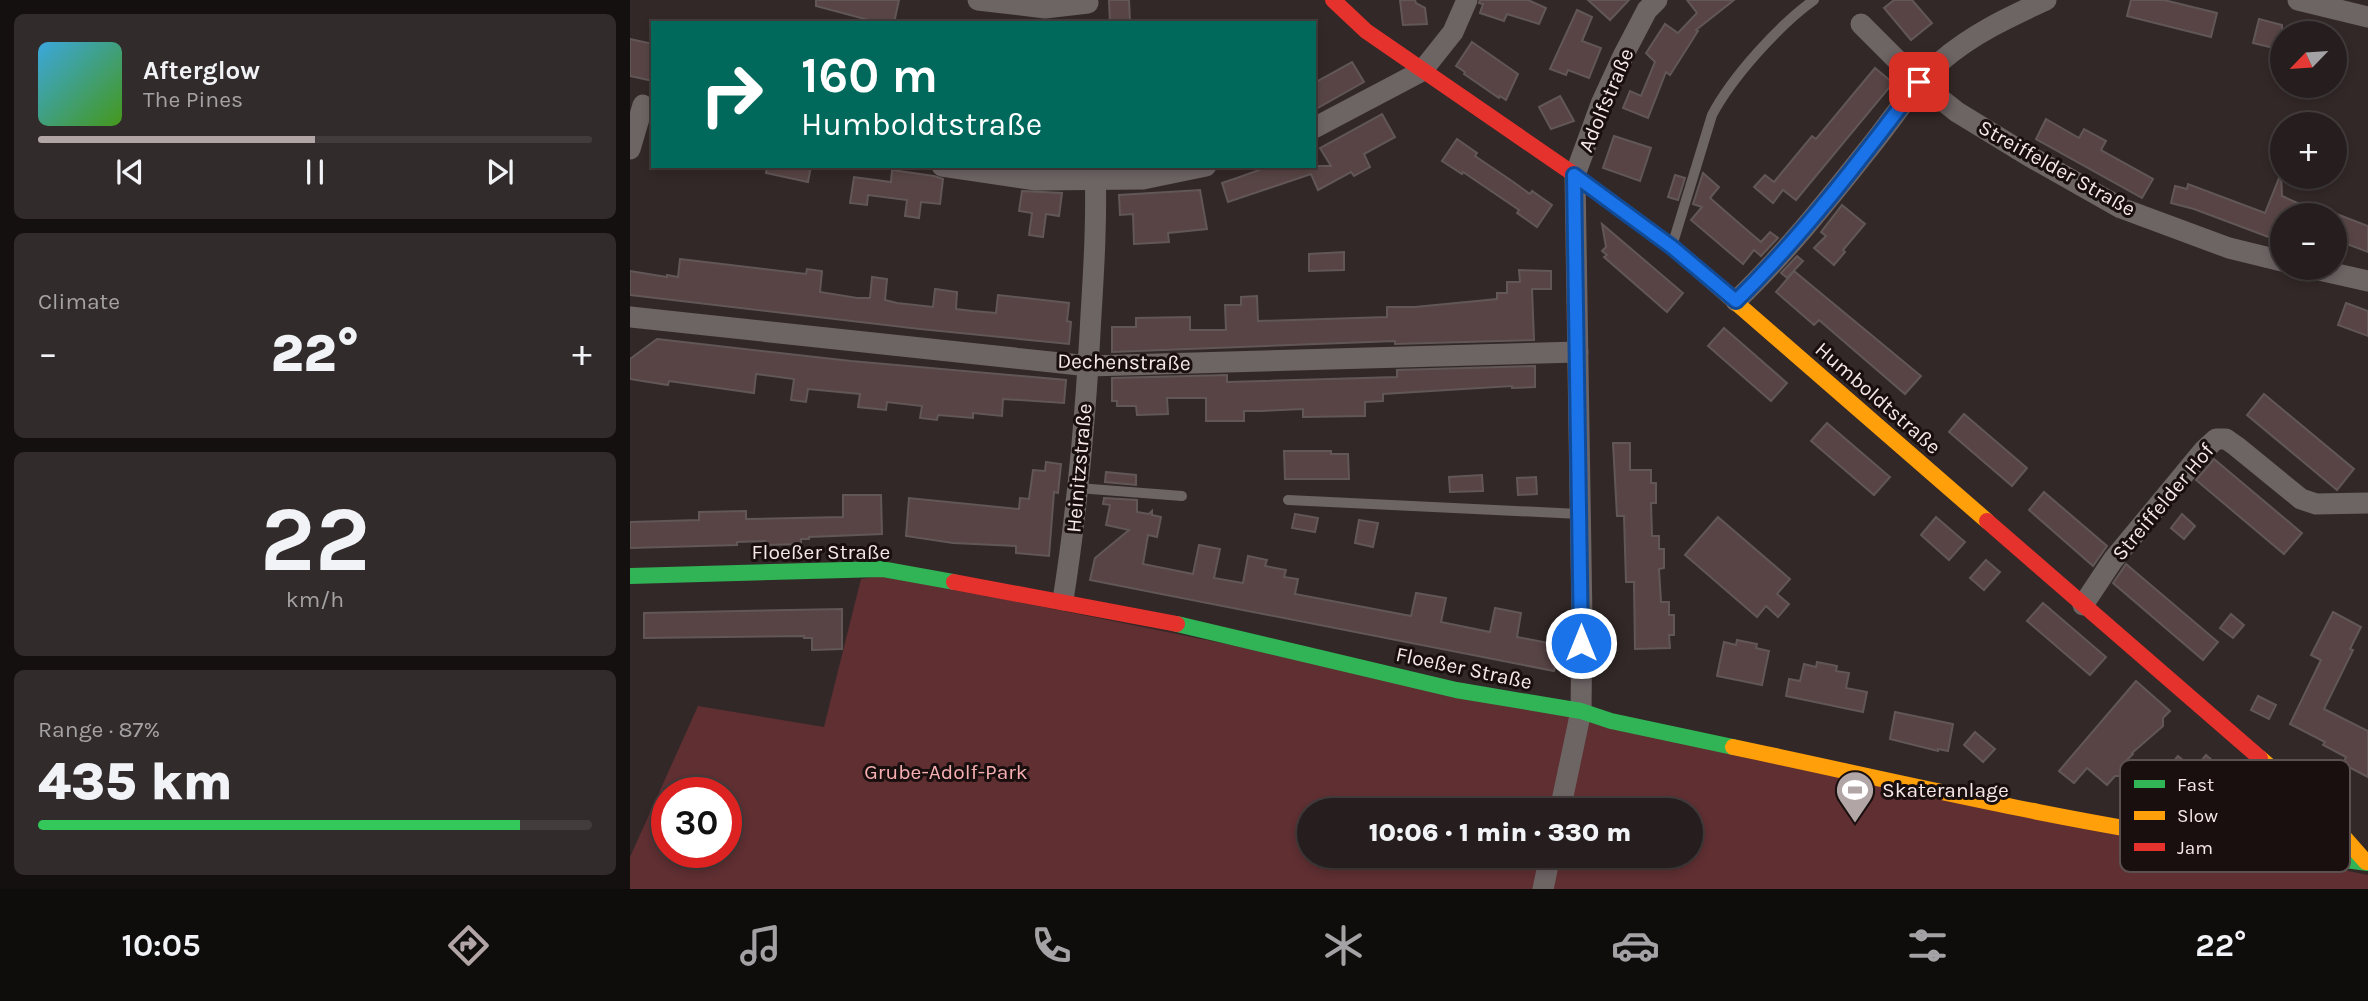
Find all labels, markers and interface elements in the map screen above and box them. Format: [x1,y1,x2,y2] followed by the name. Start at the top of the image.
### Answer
[2270,21,2347,98] north arrow
[2270,21,2347,280] map controls
[1573,45,1639,155] street label: Adolfstraße
[801,47,938,104] text: 160 m
[686,49,777,140] icon: right
[1889,52,1949,112] pin
[143,55,260,86] text: Afterglow
[1900,63,1938,101] icon: arrive
[143,86,243,113] text: The Pines
[801,106,1042,143] text: Humboldtstraße
[2270,112,2347,189] button: +
[1974,115,2140,221] street label: Streiffelder Straße
[111,153,149,191] icon: previous
[296,153,334,191] icon: pause
[481,153,519,191] icon: next
[2270,203,2347,280] button: −
[38,288,120,315] text: Climate
[271,323,359,384] text: 22°
[38,331,58,376] text: −
[572,331,592,376] text: +
[1810,337,1946,459] street label: Humboldtstraße
[1057,349,1191,375] street label: Dechenstraße
[1061,402,1097,534] street label: Heinitzstraße
[2107,438,2219,565] street label: Streiffelder Hof
[260,487,370,593] text: 22
[752,540,890,564] street label: Floeßer Straße
[286,586,344,613] text: km/h
[1544,606,1618,680] position arrow
[1394,642,1534,694] street label: Floeßer Straße
[38,716,160,743] text: Range · 87%
[38,751,233,812] text: 435 km
[864,760,1028,784] park label: Grube-Adolf-Park
[2120,760,2350,872] legend
[1834,769,1876,824] sports icon: Skateranlage
[2177,774,2214,796] text: Fast
[651,777,742,868] speed limit sign: 30
[1882,778,2009,802] place label: Skateranlage
[2177,805,2218,827] text: Slow
[1369,817,1631,848] text: 10:06 · 1 min · 330 m
[2177,837,2213,859] text: Jam
[444,921,493,970] icon: directions
[736,921,785,970] icon: music
[1027,921,1076,970] icon: phone
[1319,921,1368,970] icon: climate
[1611,921,1660,970] icon: car
[1903,921,1952,970] icon: filters
[121,927,201,964] text: 10:05
[2195,927,2246,964] text: 22°

